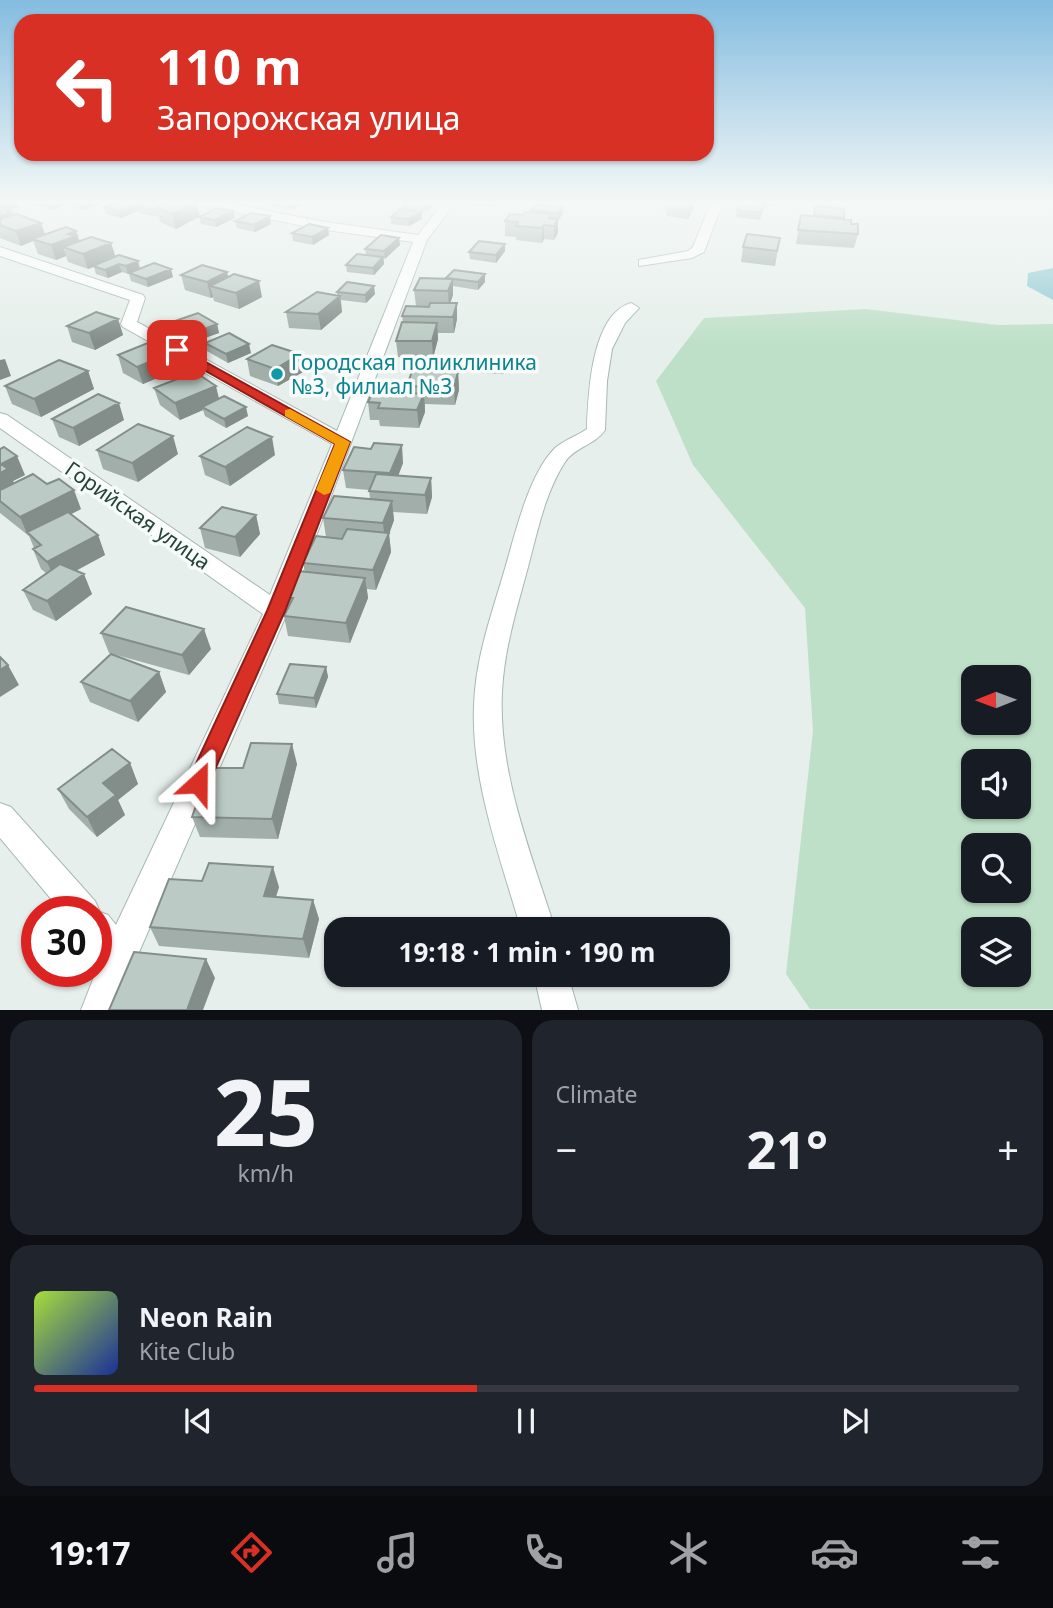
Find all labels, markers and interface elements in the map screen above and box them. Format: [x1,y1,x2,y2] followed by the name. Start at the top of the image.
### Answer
[157,33,302,99] text: 110 m
[42,42,133,133] icon: left
[157,96,461,139] text: Запорожская улица
[147,320,207,380] pin
[158,331,196,369] icon: arrive
[291,348,537,400] place label: Городская поликлиника №3, филиал №3
[269,366,285,382] marker: Городская поликлиника №3, филиал №3
[60,454,216,576] street label: Горийская улица
[961,665,1031,735] north arrow
[961,665,1031,987] map controls
[161,746,235,820] position arrow
[961,749,1031,819] button: sound
[961,833,1031,903] button: search
[21,896,112,987] speed limit sign: 30
[961,917,1031,987] button: layers
[399,934,655,970] text: 19:18 · 1 min · 190 m
[214,1049,318,1173] text: 25
[556,1078,638,1110] text: Climate
[746,1113,828,1184] text: 21°
[556,1123,577,1175] text: −
[997,1123,1019,1175] text: +
[237,1157,294,1189] text: km/h
[139,1299,273,1335] text: Neon Rain
[139,1335,235,1367] text: Kite Club
[179,1402,217,1440] icon: previous
[507,1402,545,1440] icon: pause
[836,1402,874,1440] icon: next
[227,1528,276,1577] icon: directions
[373,1528,422,1577] icon: music
[519,1528,568,1577] icon: phone
[664,1528,713,1577] icon: climate
[810,1528,859,1577] icon: car
[956,1528,1005,1577] icon: filters
[48,1531,131,1574] text: 19:17

